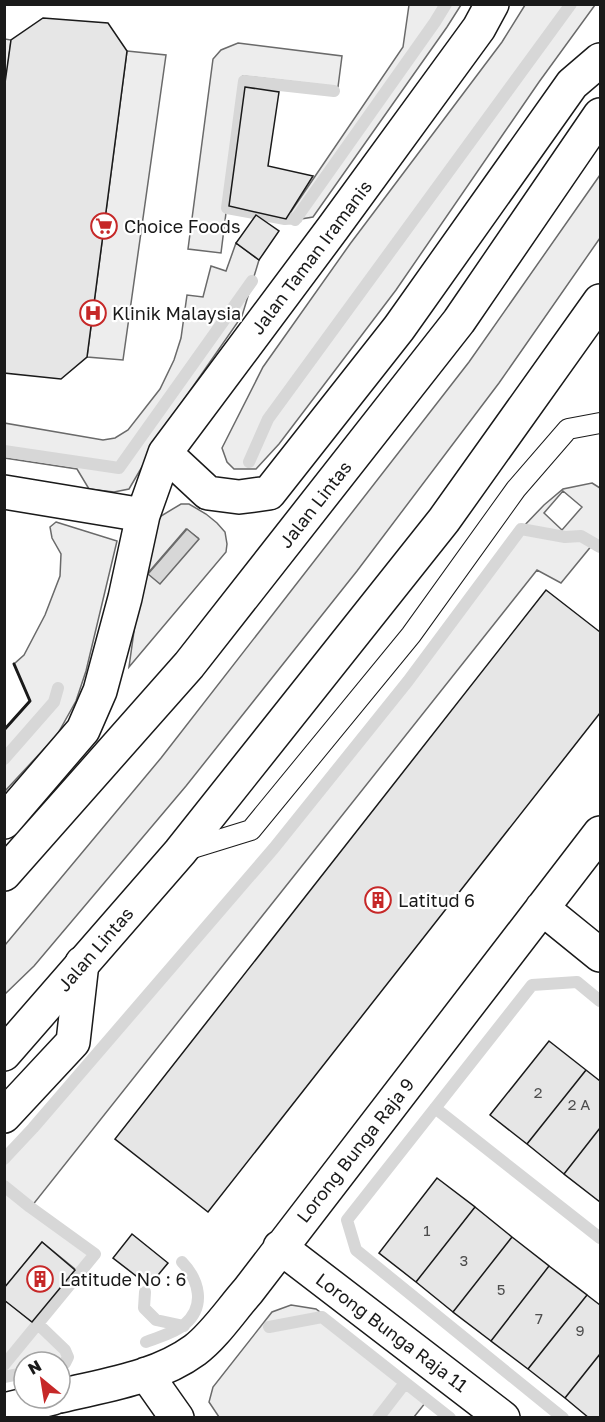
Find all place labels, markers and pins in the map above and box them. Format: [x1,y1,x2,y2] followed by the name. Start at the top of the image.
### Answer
[89,211,119,241] supermarket icon: Choice Foods
[124,215,240,237] place label: Choice Foods
[78,298,108,328] hospital icon: Klinik Malaysia
[112,302,241,324] place label: Klinik Malaysia
[363,885,393,915] building icon: Latitud 6
[398,889,475,911] place label: Latitud 6
[25,1264,55,1294] building icon: Latitude No : 6
[60,1268,186,1290] place label: Latitude No : 6

